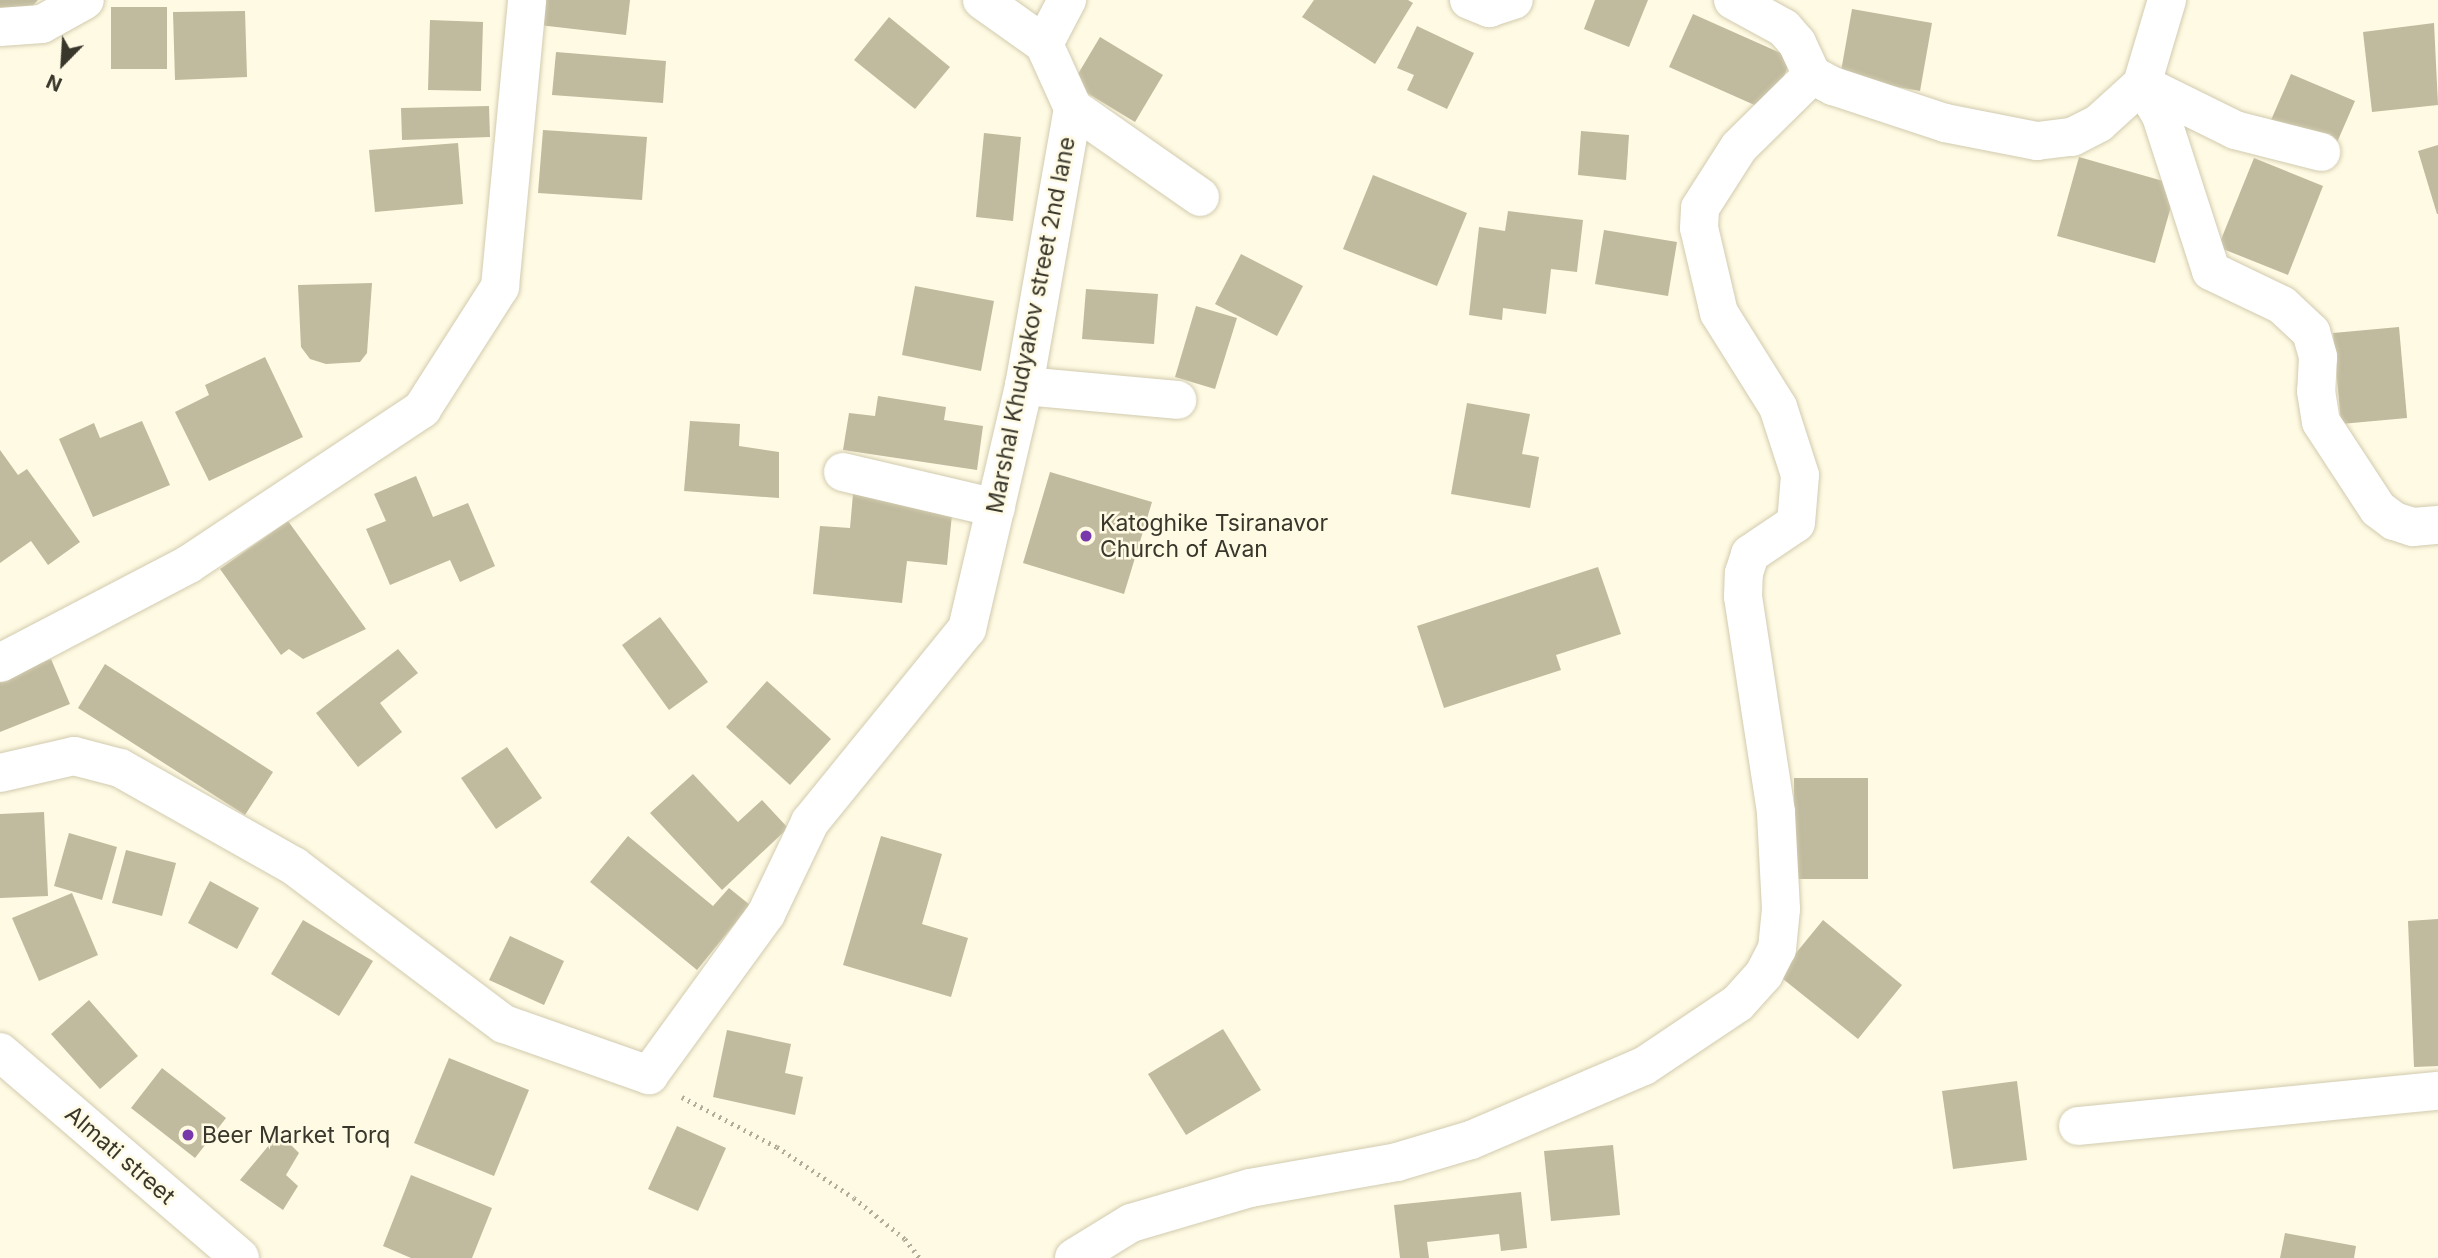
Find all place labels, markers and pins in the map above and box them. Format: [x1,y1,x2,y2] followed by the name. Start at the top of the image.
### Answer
[1100,509,1328,563] place label: Katoghike Tsiranavor Church of Avan
[1078,528,1094,544] marker: Katoghike Tsiranavor Church of Avan
[202,1121,390,1149] place label: Beer Market Torq
[180,1127,196,1143] marker: Beer Market Torq

